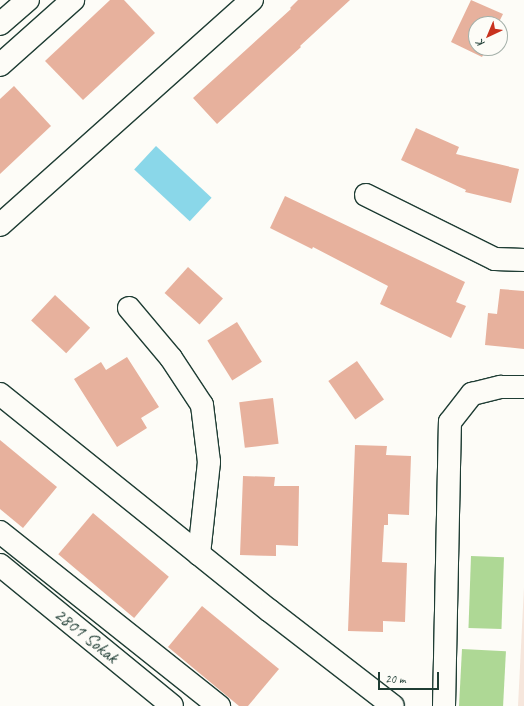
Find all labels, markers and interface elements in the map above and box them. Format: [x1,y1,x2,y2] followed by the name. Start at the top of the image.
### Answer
[468,16,508,56] north arrow
[473,37,487,51] text: K
[49,603,123,669] street label: 2801 Sokak
[380,664,441,690] scale bar
[385,671,405,687] text: 20 m

